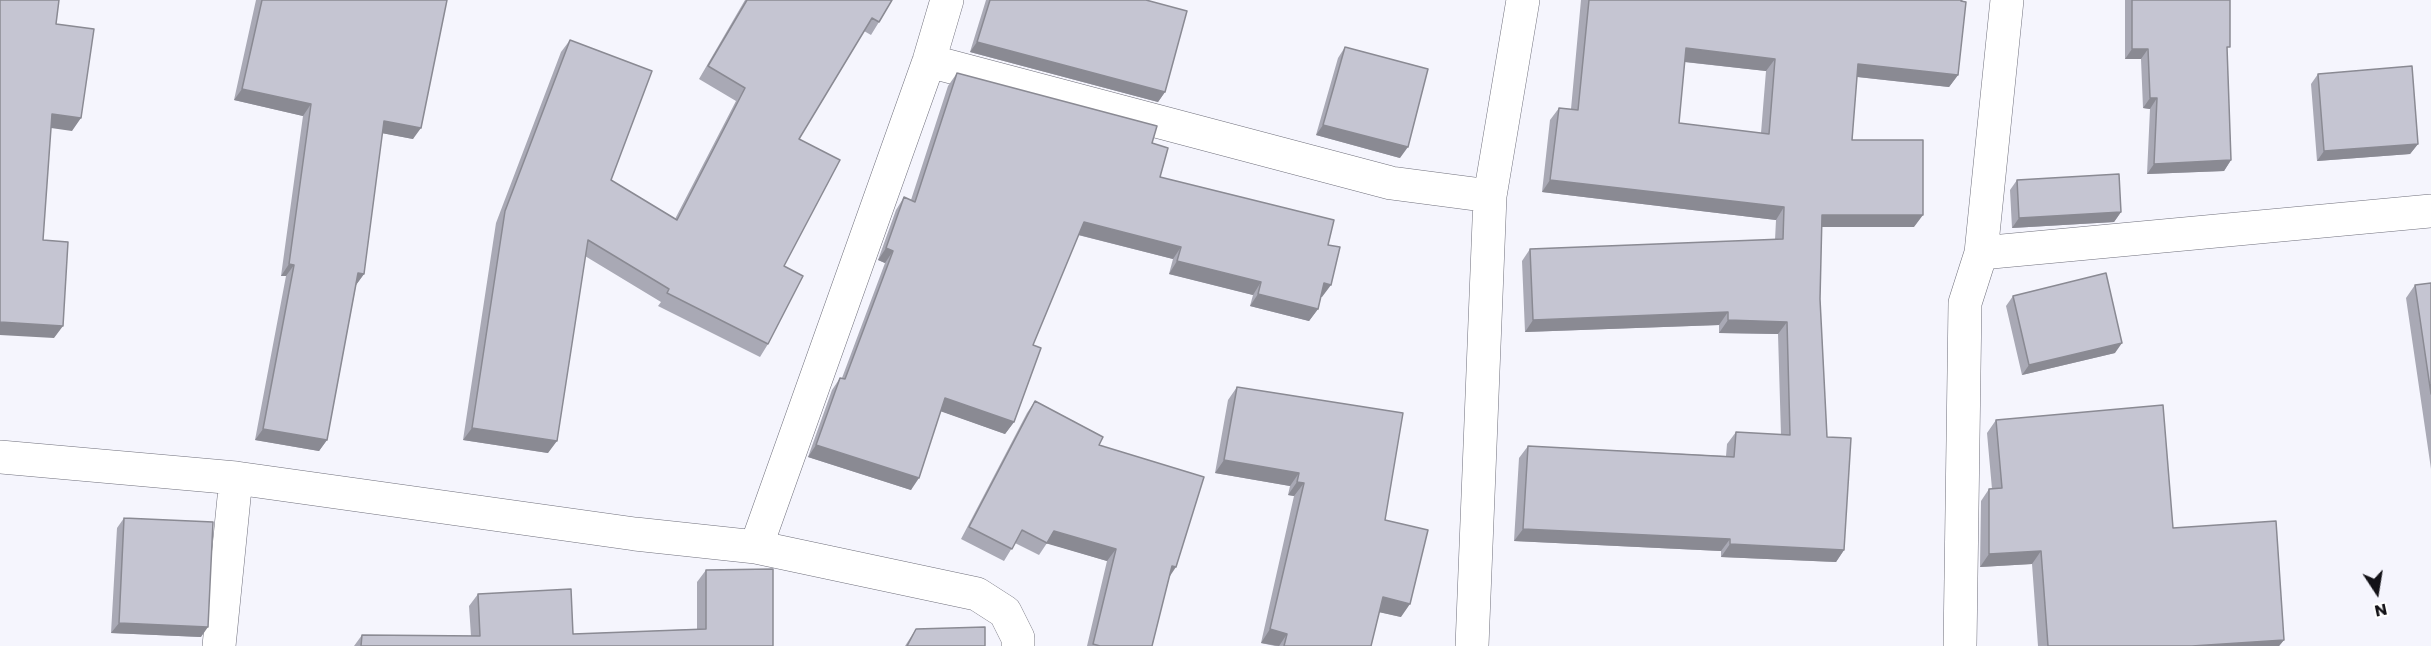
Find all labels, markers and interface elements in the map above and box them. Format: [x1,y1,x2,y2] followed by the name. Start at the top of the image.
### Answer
[2347,562,2407,622] north arrow
[2373,598,2389,623] text: N

